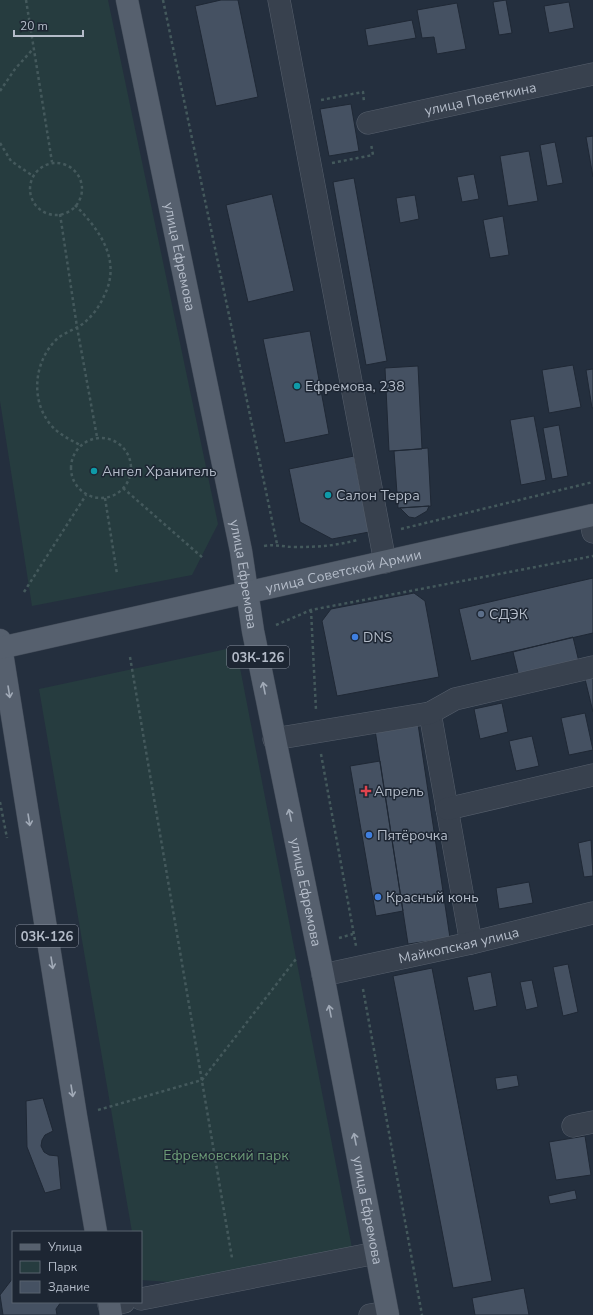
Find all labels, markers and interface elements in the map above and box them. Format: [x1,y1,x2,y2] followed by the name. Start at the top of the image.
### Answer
[14,12,83,38] scale bar
[20,18,48,34] text: 20 m
[423,78,538,120] street label: улица Поветкина
[159,201,200,313] street label: улица Ефремова
[305,377,405,396] place label: Ефремова, 238
[292,381,302,391] marker: Ефремова, 238
[102,462,216,481] place label: Ангел Хранитель
[89,466,99,476] marker: Ангел Хранитель
[336,486,420,505] place label: Салон Терра
[323,490,333,500] marker: Салон Терра
[225,518,262,630] street label: улица Ефремова
[264,545,423,598] street label: улица Советской Армии
[489,605,528,624] place label: СДЭК
[476,609,486,619] marker: СДЭК
[363,628,393,647] place label: DNS
[350,632,360,642] marker: DNS
[227,646,289,668] road number: 03К-126
[260,682,268,695] one-way arrow
[5,685,13,698] one-way arrow
[374,782,424,801] place label: Апрель
[361,786,371,796] marker: Апрель
[286,809,294,822] one-way arrow
[25,814,33,827] one-way arrow
[377,826,448,845] place label: Пятёрочка
[364,830,374,840] marker: Пятёрочка
[285,836,326,948] street label: улица Ефремова
[386,888,479,907] place label: Красный конь
[373,892,383,902] marker: Красный конь
[397,923,521,968] street label: Майкопская улица
[16,925,78,947] road number: 03К-126
[48,956,56,969] one-way arrow
[326,1005,334,1018] one-way arrow
[68,1084,76,1097] one-way arrow
[350,1133,358,1146] one-way arrow
[163,1146,289,1165] park label: Ефремовский парк
[348,1154,387,1266] street label: улица Ефремова
[12,1231,142,1303] legend
[47,1239,82,1255] text: Улица
[48,1259,78,1275] text: Парк
[48,1279,90,1295] text: Здание

